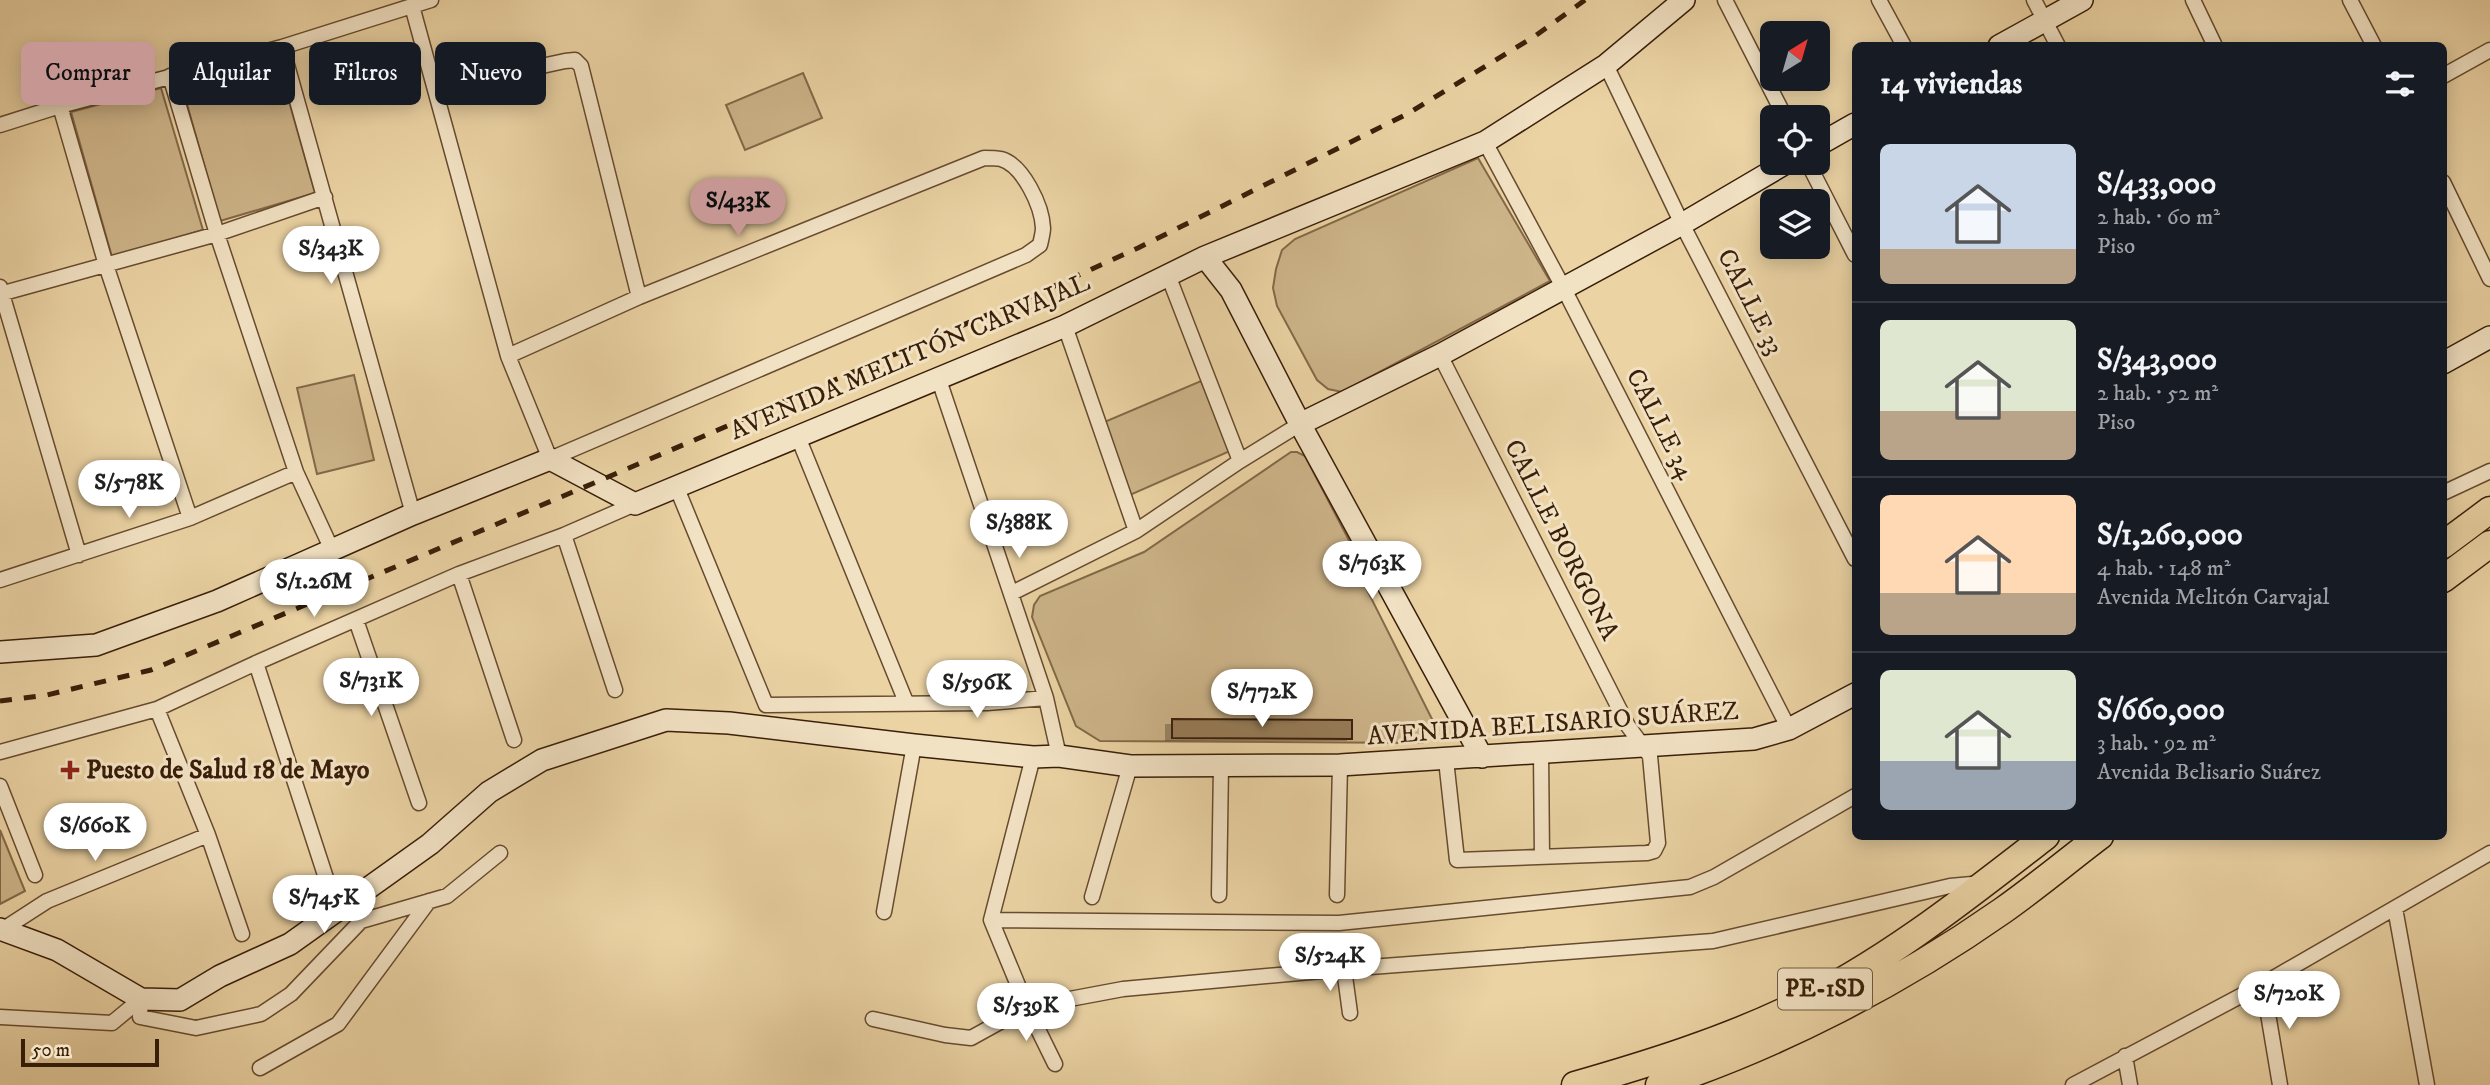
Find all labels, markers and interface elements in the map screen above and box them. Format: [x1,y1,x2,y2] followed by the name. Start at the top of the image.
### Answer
[1760,21,1830,91] north arrow
[1760,21,1830,259] map controls
[21,42,155,105] chip: Comprar
[169,42,295,105] chip: Alquilar
[309,42,421,105] chip: Filtros
[435,42,546,105] chip: Nuevo
[2381,65,2419,103] icon: filters
[1880,66,2022,103] text: 14 viviendas
[1760,105,1830,175] button: locate
[2097,166,2216,203] text: S/433,000
[1936,172,2020,256] icon: home
[681,178,795,238] pin: S/433K
[706,186,770,215] text: S/433K
[1760,189,1830,259] button: layers
[2097,203,2220,232] text: 2 hab. · 60 m²
[274,226,388,286] pin: S/343K
[2097,232,2135,261] text: Piso
[299,234,363,263] text: S/343K
[1709,243,1791,361] street label: CALLE 33
[725,265,1095,448] street label: AVENIDA MELITÓN CARVAJAL
[2097,342,2217,379] text: S/343,000
[1936,348,2020,432] icon: home
[1618,363,1702,486] street label: CALLE 34
[2097,379,2218,408] text: 2 hab. · 52 m²
[2097,408,2135,437] text: Piso
[1496,434,1626,646] street label: CALLE BORGONA
[72,461,186,520] pin: S/578K
[94,468,164,497] text: S/578K
[962,500,1076,560] pin: S/388K
[986,508,1052,537] text: S/388K
[2097,517,2243,554] text: S/1,260,000
[1936,523,2020,607] icon: home
[1315,542,1429,601] pin: S/763K
[1338,549,1406,578] text: S/763K
[2097,554,2231,583] text: 4 hab. · 148 m²
[249,560,379,619] pin: S/1.26M
[276,567,352,596] text: S/1.26M
[2097,583,2329,612] text: Avenida Melitón Carvajal
[314,658,428,718] pin: S/731K
[920,660,1034,720] pin: S/596K
[339,666,403,695] text: S/731K
[942,668,1012,697] text: S/596K
[1205,670,1319,729] pin: S/772K
[1227,677,1297,706] text: S/772K
[2097,692,2225,729] text: S/660,000
[1366,694,1740,753] street label: AVENIDA BELISARIO SUÁREZ
[1936,698,2020,782] icon: home
[2097,729,2216,758] text: 3 hab. · 92 m²
[86,754,370,787] place label: Puesto de Salud 18 de Mayo
[2097,758,2321,787] text: Avenida Belisario Suárez
[60,760,80,780] marker: Puesto de Salud 18 de Mayo
[38,804,152,863] pin: S/660K
[60,811,130,840] text: S/660K
[267,876,381,935] pin: S/745K
[289,883,359,912] text: S/745K
[1273,934,1387,993] pin: S/524K
[1295,941,1365,970] text: S/524K
[1778,968,1872,1009] road number: PE-1SD
[2232,972,2346,1031] pin: S/720K
[2254,979,2324,1008] text: S/720K
[969,984,1083,1043] pin: S/539K
[993,991,1059,1020] text: S/539K
[21,1036,159,1068] scale bar
[32,1039,70,1062] text: 50 m

